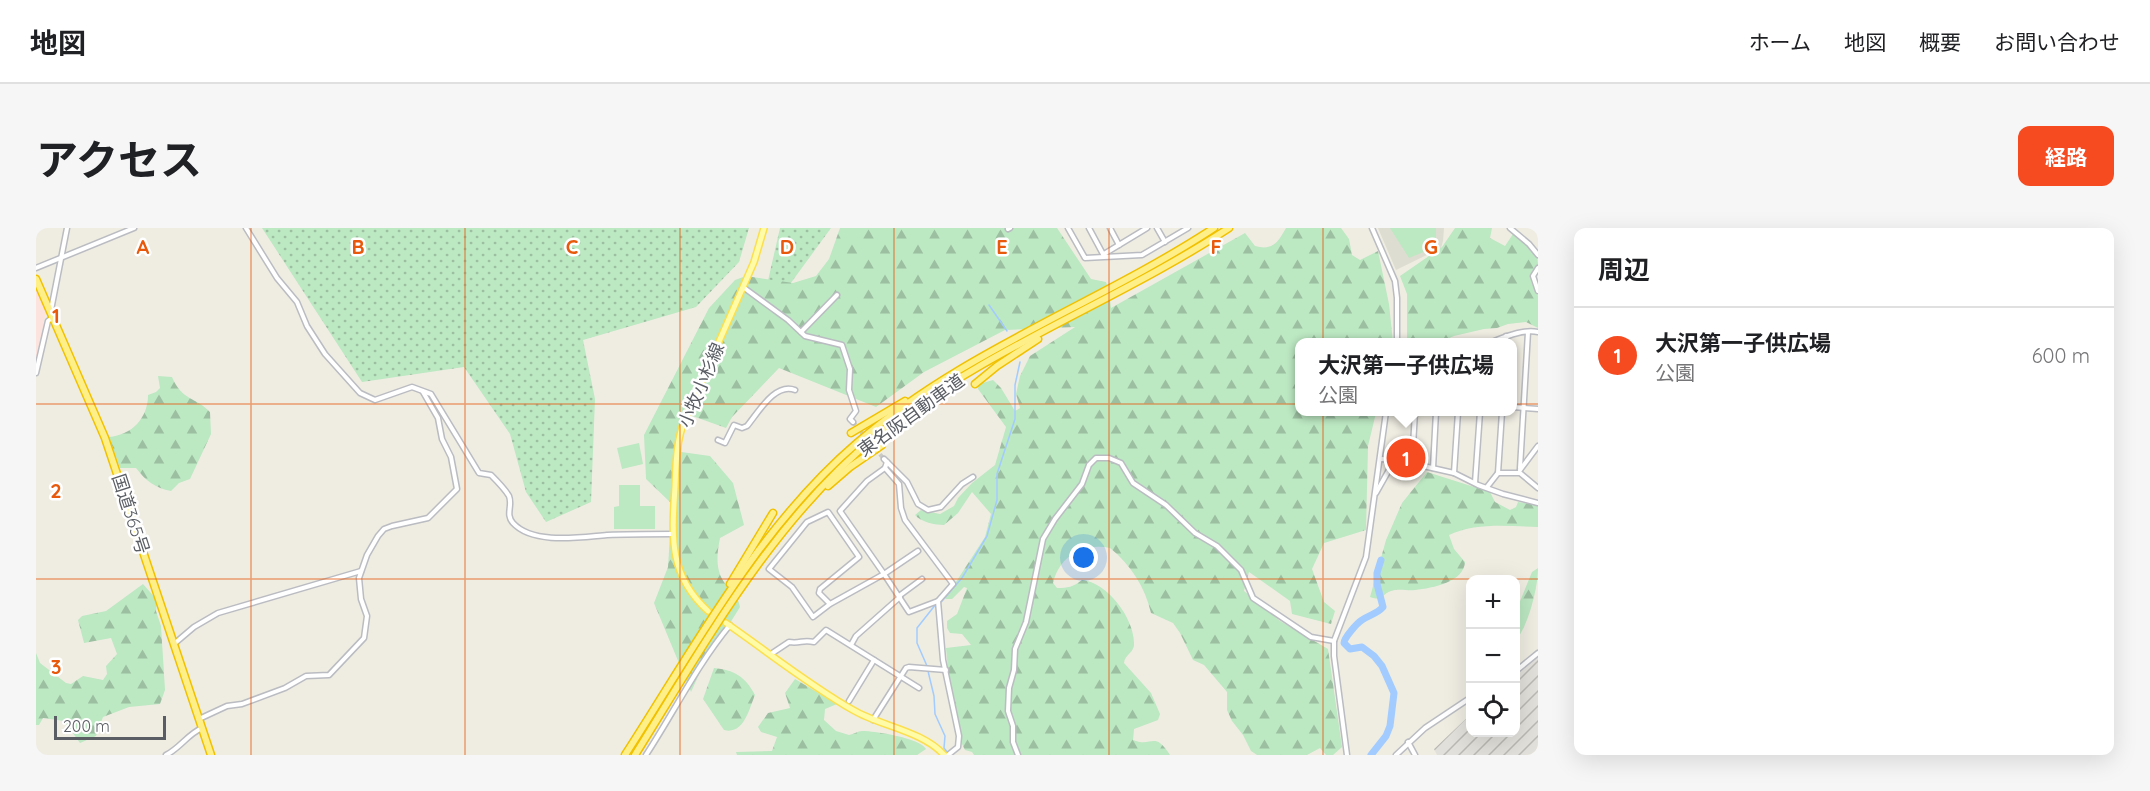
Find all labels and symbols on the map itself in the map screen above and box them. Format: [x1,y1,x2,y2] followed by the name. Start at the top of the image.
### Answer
[137,234,150,259] text: A
[351,234,365,259] text: B
[566,234,579,259] text: C
[780,234,794,259] text: D
[996,234,1008,259] text: E
[1210,234,1222,259] text: F
[1424,234,1438,259] text: G
[52,303,60,328] text: 1
[673,339,729,431] street label: 小牧小杉線
[853,369,969,461] street label: 東名阪自動車道
[1386,436,1426,480] pin: 1
[107,471,155,557] street label: 国道365号
[50,478,62,503] text: 2
[1069,543,1098,572] your location
[51,654,61,679] text: 3
[54,713,166,741] scale bar

